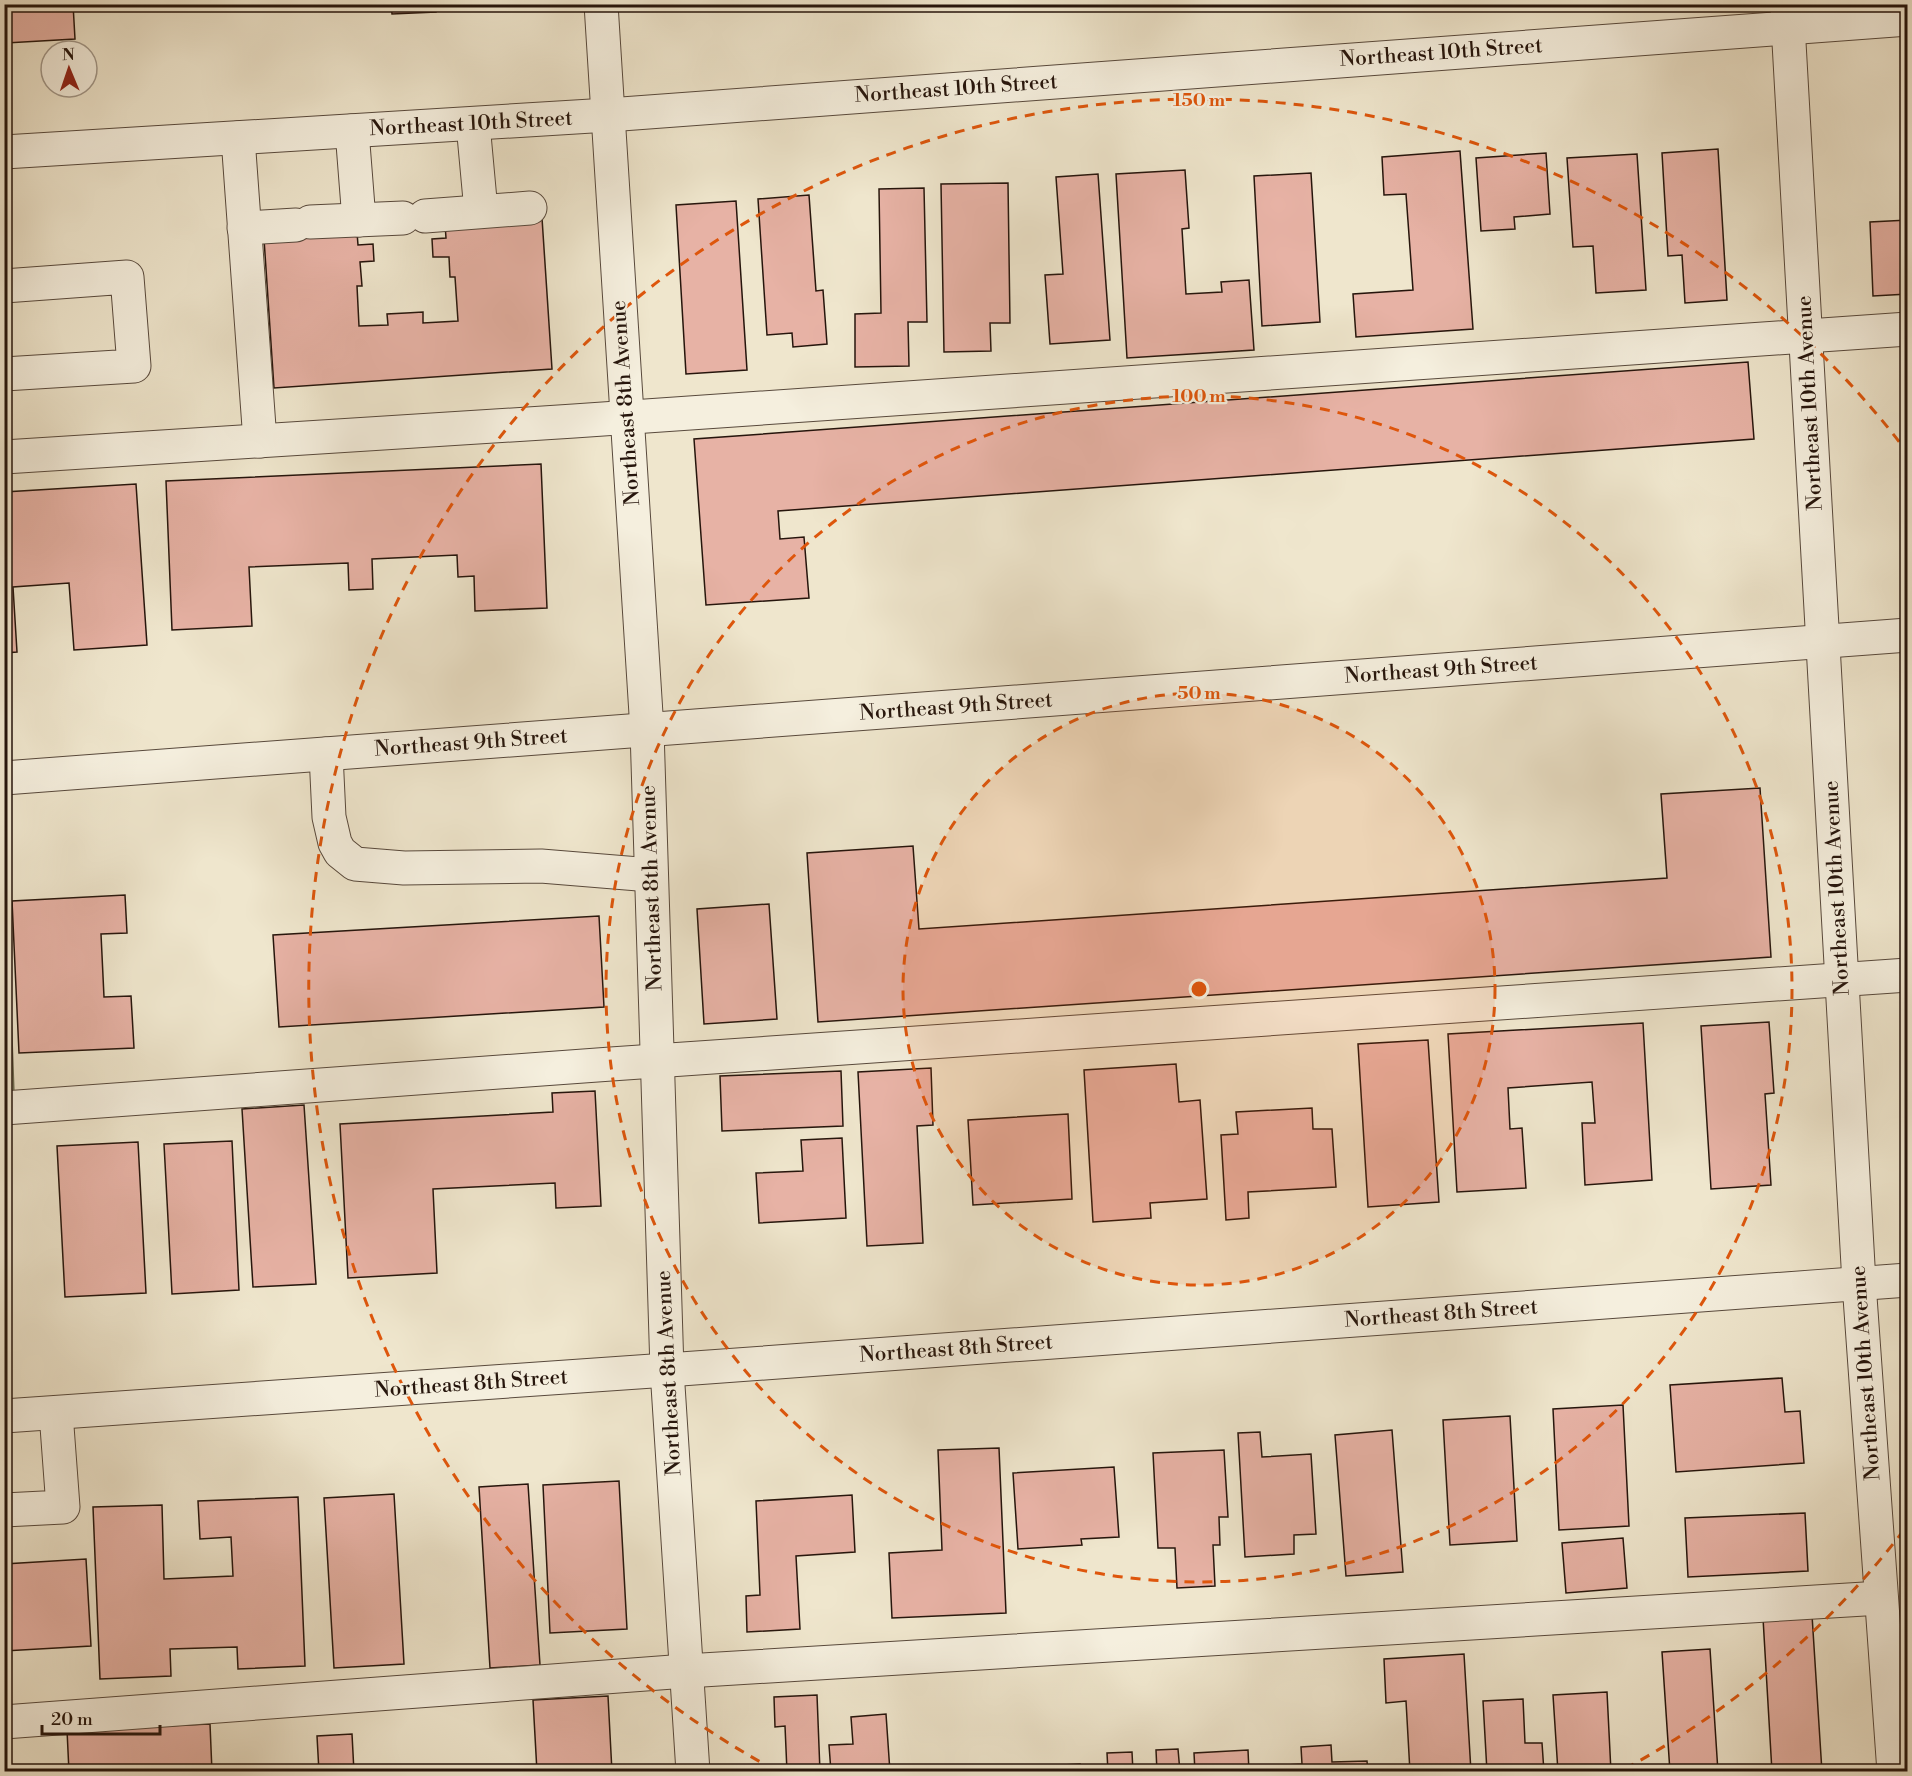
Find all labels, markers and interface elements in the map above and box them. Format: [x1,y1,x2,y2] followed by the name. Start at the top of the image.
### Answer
[1339,33,1544,73] street label: Northeast 10th Street
[39,39,99,99] north arrow
[62,45,76,65] text: N
[854,69,1059,109] street label: Northeast 10th Street
[1173,89,1226,112] text: 150 m
[369,106,574,142] street label: Northeast 10th Street
[1791,295,1829,511] street label: Northeast 10th Avenue
[606,299,646,507] street label: Northeast 8th Avenue
[1172,385,1226,408] text: 100 m
[1343,650,1539,690] street label: Northeast 9th Street
[1177,682,1221,705] text: 50 m
[858,687,1054,727] street label: Northeast 9th Street
[373,723,569,763] street label: Northeast 9th Street
[1818,780,1856,996] street label: Northeast 10th Avenue
[635,785,669,991] street label: Northeast 8th Avenue
[1189,979,1209,999] centre of rings
[1846,1265,1886,1481] street label: Northeast 10th Avenue
[651,1269,687,1477] street label: Northeast 8th Avenue
[1343,1294,1539,1334] street label: Northeast 8th Street
[858,1329,1054,1369] street label: Northeast 8th Street
[373,1364,569,1404] street label: Northeast 8th Street
[42,1698,160,1736] scale bar
[51,1708,93,1731] text: 20 m

